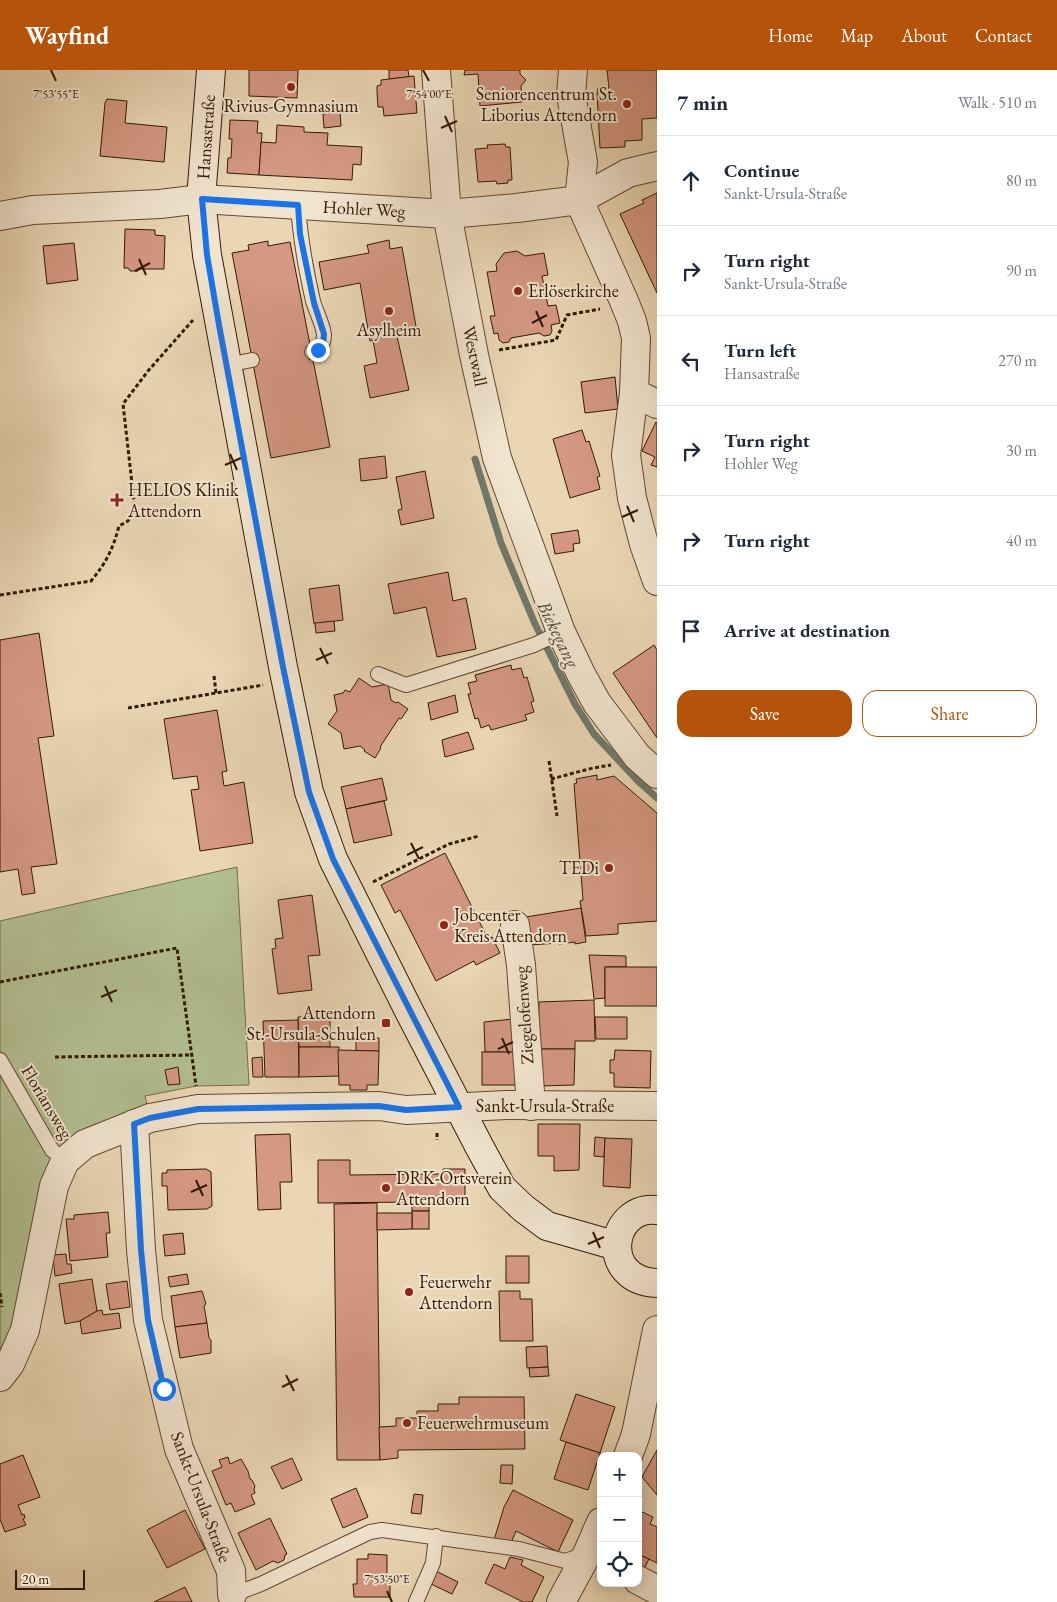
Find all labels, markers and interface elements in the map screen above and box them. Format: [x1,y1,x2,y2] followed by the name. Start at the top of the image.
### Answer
[25,20,109,51] text: Wayfind
[768,24,813,47] text: Home
[841,24,873,47] text: Map
[901,24,947,47] text: About
[975,24,1032,47] text: Contact
[285,81,297,93] marker: Rivius-Gymnasium
[476,82,617,126] place label: Seniorencentrum St. Liborius Attendorn
[33,86,79,102] text: 7°53'55"E
[406,86,452,102] text: 7°54'00"E
[677,89,728,116] text: 7 min
[958,92,1037,113] text: Walk · 510 m
[191,94,220,180] street label: Hansastraße
[223,94,359,117] place label: Rivius-Gymnasium
[621,98,633,110] marker: Seniorencentrum St. Liborius Attendorn
[724,158,799,183] text: Continue
[677,167,705,195] icon: ahead
[1006,170,1037,191] text: 80 m
[724,183,847,204] text: Sankt-Ursula-Straße
[322,195,406,222] street label: Hohler Weg
[724,248,810,273] text: Turn right
[677,257,705,285] icon: right
[1006,260,1037,281] text: 90 m
[724,273,847,294] text: Sankt-Ursula-Straße
[528,279,619,302] place label: Erlöserkirche
[512,285,524,297] marker: Erlöserkirche
[383,305,395,317] marker: Asylheim
[356,318,422,341] place label: Asylheim
[458,324,493,388] street label: Westwall
[724,338,796,363] text: Turn left
[307,339,330,362] route end
[677,347,705,375] icon: left
[998,350,1037,371] text: 270 m
[724,363,800,384] text: Hansastraße
[724,428,810,453] text: Turn right
[677,437,705,465] icon: right
[1006,440,1037,461] text: 30 m
[724,453,798,474] text: Hohler Weg
[127,478,239,522] place label: HELIOS Klinik Attendorn
[110,493,124,507] marker: HELIOS Klinik Attendorn
[677,527,705,555] icon: right
[724,528,810,553] text: Turn right
[1006,530,1037,551] text: 40 m
[531,596,586,673] water label: Biekegang
[677,617,705,645] icon: arrive
[724,618,890,643] text: Arrive at destination
[677,690,852,737] button: Save
[862,690,1037,737] button: Share
[559,856,600,879] place label: TEDi
[603,862,615,874] marker: TEDi
[452,903,567,947] place label: Jobcenter Kreis Attendorn
[438,919,450,931] marker: Jobcenter Kreis Attendorn
[509,965,538,1065] street label: Ziegelofenweg
[247,1001,376,1045] place label: Attendorn St.-Ursula-Schulen
[380,1017,392,1029] marker: Attendorn St.-Ursula-Schulen
[16,1061,79,1143] street label: Floriansweg
[476,1094,614,1117] street label: Sankt-Ursula-Straße
[395,1166,513,1210] place label: DRK-Ortsverein Attendorn
[380,1182,392,1194] marker: DRK-Ortsverein Attendorn
[418,1270,493,1314] place label: Feuerwehr Attendorn
[403,1286,415,1298] marker: Feuerwehr Attendorn
[153,1378,176,1401] route start
[417,1411,549,1434] place label: Feuerwehrmuseum
[401,1417,413,1429] marker: Feuerwehrmuseum
[166,1428,237,1566] street label: Sankt-Ursula-Straße
[597,1452,642,1587] map controls
[597,1452,642,1497] button: +
[597,1497,642,1542] button: −
[597,1542,642,1587] button: locate
[15,1567,85,1590] scale bar
[22,1570,49,1588] text: 20 m
[364,1571,410,1587] text: 7°53'50"E

